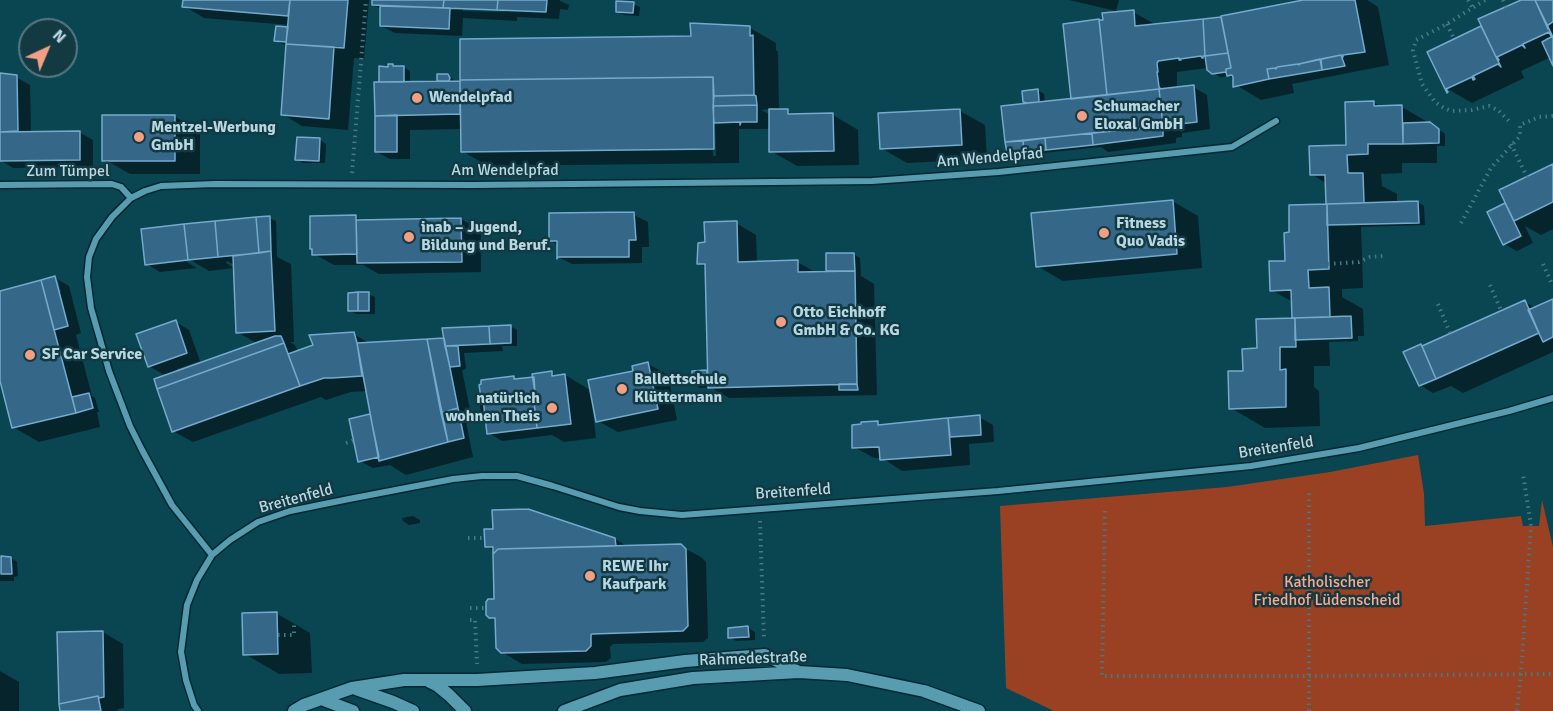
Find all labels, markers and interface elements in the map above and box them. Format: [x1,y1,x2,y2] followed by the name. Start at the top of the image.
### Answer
[18,18,78,78] north arrow
[48,25,70,48] text: N
[429,88,512,108] place label: Wendelpfad
[410,91,424,105] marker: Wendelpfad
[1094,97,1184,135] place label: Schumacher Eloxal GmbH
[1075,109,1089,123] marker: Schumacher Eloxal GmbH
[151,118,276,156] place label: Mentzel-Werbung GmbH
[132,130,146,144] marker: Mentzel-Werbung GmbH
[936,144,1044,172] street label: Am Wendelpfad
[451,161,559,181] street label: Am Wendelpfad
[26,162,110,182] street label: Zum Tümpel
[1116,214,1185,252] place label: Fitness Quo Vadis
[421,218,551,256] place label: inab – Jugend, Bildung und Beruf.
[1097,226,1111,240] marker: Fitness Quo Vadis
[402,230,416,244] marker: inab – Jugend, Bildung und Beruf.
[793,303,900,341] place label: Otto Eichhoff GmbH & Co. KG
[774,315,788,329] marker: Otto Eichhoff GmbH & Co. KG
[42,345,142,365] place label: SF Car Service
[23,348,37,362] marker: SF Car Service
[634,370,727,408] place label: Ballettschule Klüttermann
[615,382,629,396] marker: Ballettschule Klüttermann
[445,389,540,427] place label: natürlich wohnen Theis
[545,401,559,415] marker: natürlich wohnen Theis
[1237,433,1315,463] street label: Breitenfeld
[257,480,335,518] street label: Breitenfeld
[755,480,831,504] street label: Breitenfeld
[602,557,668,595] place label: REWE Ihr Kaufpark
[583,569,597,583] marker: REWE Ihr Kaufpark
[1254,573,1400,611] park label: Katholischer Friedhof Lüdenscheid
[699,648,807,670] street label: Rahmedestraße

